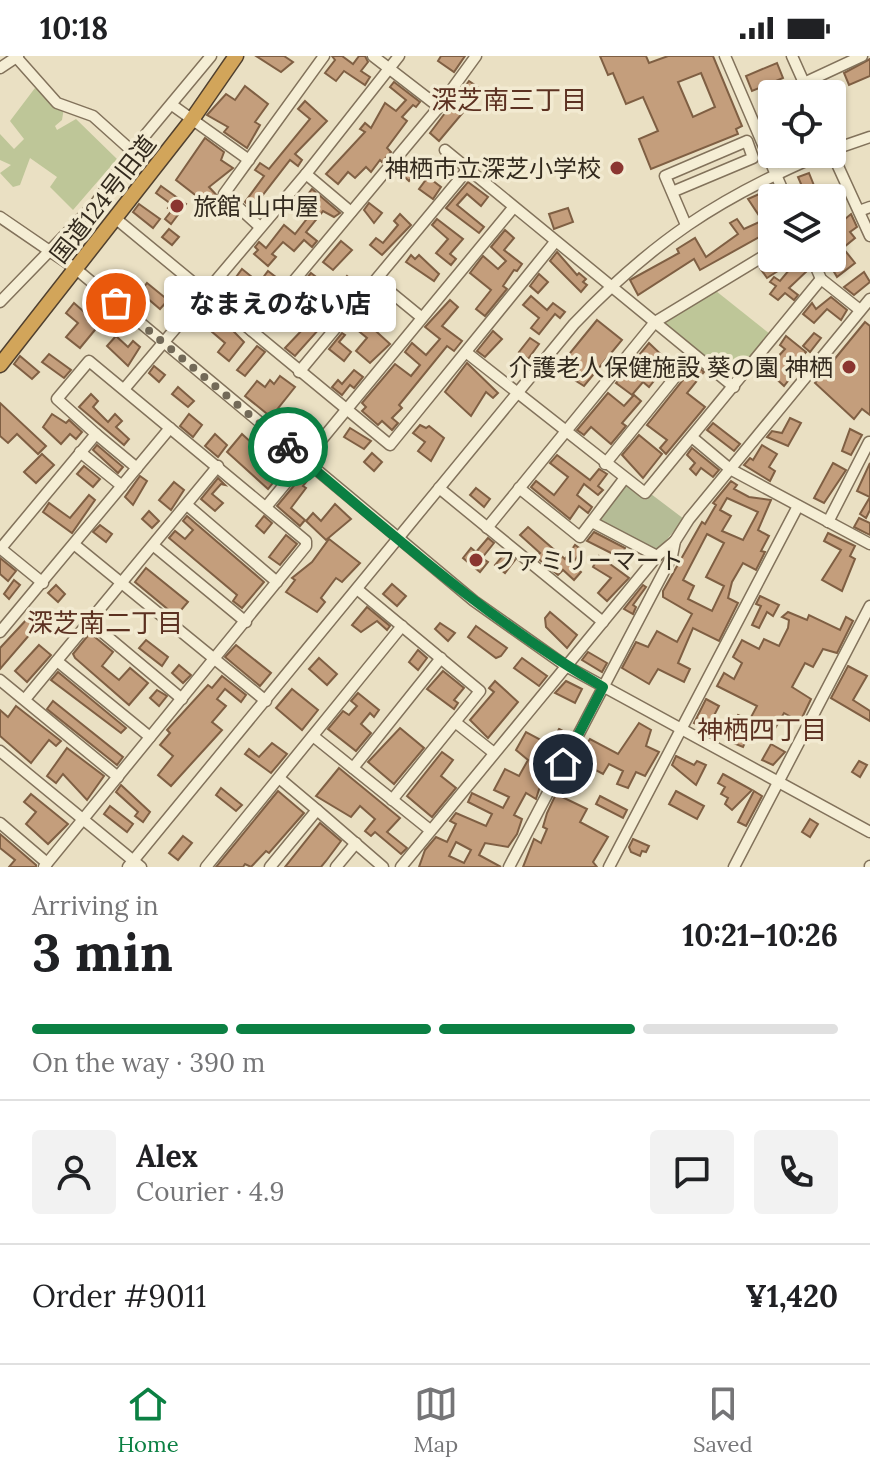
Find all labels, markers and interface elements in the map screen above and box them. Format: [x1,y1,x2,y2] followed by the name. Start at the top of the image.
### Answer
[40,9,108,47] text: 10:18
[758,80,846,272] map controls
[758,80,846,168] button: locate
[431,83,587,116] district label: 深芝南三丁目
[43,129,163,269] street label: 国道124号旧道
[385,153,601,184] place label: 神栖市立深芝小学校
[608,159,626,177] marker: 神栖市立深芝小学校
[758,184,846,272] button: layers
[193,191,319,222] place label: 旅館 山中屋
[168,197,186,215] marker: 旅館 山中屋
[82,269,150,337] pin
[164,275,396,331] callout: なまえのない店
[94,281,138,325] icon: bag
[189,287,371,320] text: なまえのない店
[508,352,833,383] place label: 介護老人保健施設 葵の園 神栖
[840,358,858,376] marker: 介護老人保健施設 葵の園 神栖
[248,407,328,487] courier
[266,425,310,469] icon: bike
[492,545,684,576] place label: ファミリーマート
[467,551,485,569] marker: ファミリーマート
[27,606,183,639] district label: 深芝南二丁目
[697,713,827,746] district label: 神栖四丁目
[529,730,597,798] pin
[541,742,585,786] icon: home
[32,889,159,922] text: Arriving in
[682,916,838,954] text: 10:21–10:26
[32,919,173,985] text: 3 min
[32,1046,265,1079] text: On the way · 390 m
[32,1130,116,1214] button: person
[650,1130,734,1214] button: chat
[754,1130,838,1214] button: phone
[136,1137,198,1175] text: Alex
[136,1175,285,1208] text: Courier · 4.9
[32,1277,206,1315] text: Order #9011
[745,1277,838,1315] text: ¥1,420
[117,1382,179,1458] tab: Home
[413,1382,458,1458] tab: Map
[693,1382,753,1458] tab: Saved

